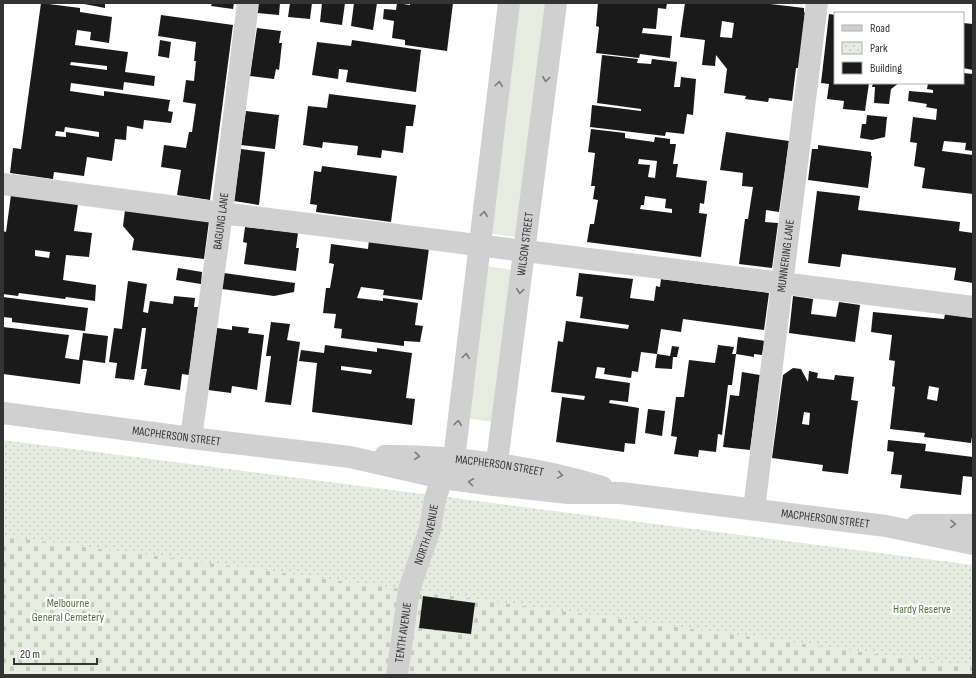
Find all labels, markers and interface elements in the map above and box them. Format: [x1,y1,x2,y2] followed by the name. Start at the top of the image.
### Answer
[834,12,964,84] legend
[870,21,890,36] text: Road
[870,41,888,56] text: Park
[870,61,902,76] text: Building
[542,76,551,82] one-way arrow
[494,81,503,87] one-way arrow
[210,192,232,250] street label: BAGUNG LANE
[479,210,488,217] one-way arrow
[513,211,537,277] street label: WILSON STREET
[774,219,797,293] street label: MUNNERING LANE
[516,288,525,294] one-way arrow
[461,353,470,360] one-way arrow
[453,420,462,426] one-way arrow
[131,423,222,449] street label: MACPHERSON STREET
[414,452,420,461] one-way arrow
[455,452,545,479] street label: MACPHERSON STREET
[557,470,563,479] one-way arrow
[468,478,474,487] one-way arrow
[411,503,442,567] street label: NORTH AVENUE
[780,506,871,531] street label: MACPHERSON STREET
[950,520,956,528] one-way arrow
[32,596,105,625] park label: Melbourne General Cemetery
[391,601,415,664] street label: TENTH AVENUE
[893,602,951,617] park label: Hardy Reserve
[14,640,97,666] scale bar
[20,647,40,662] text: 20 m

